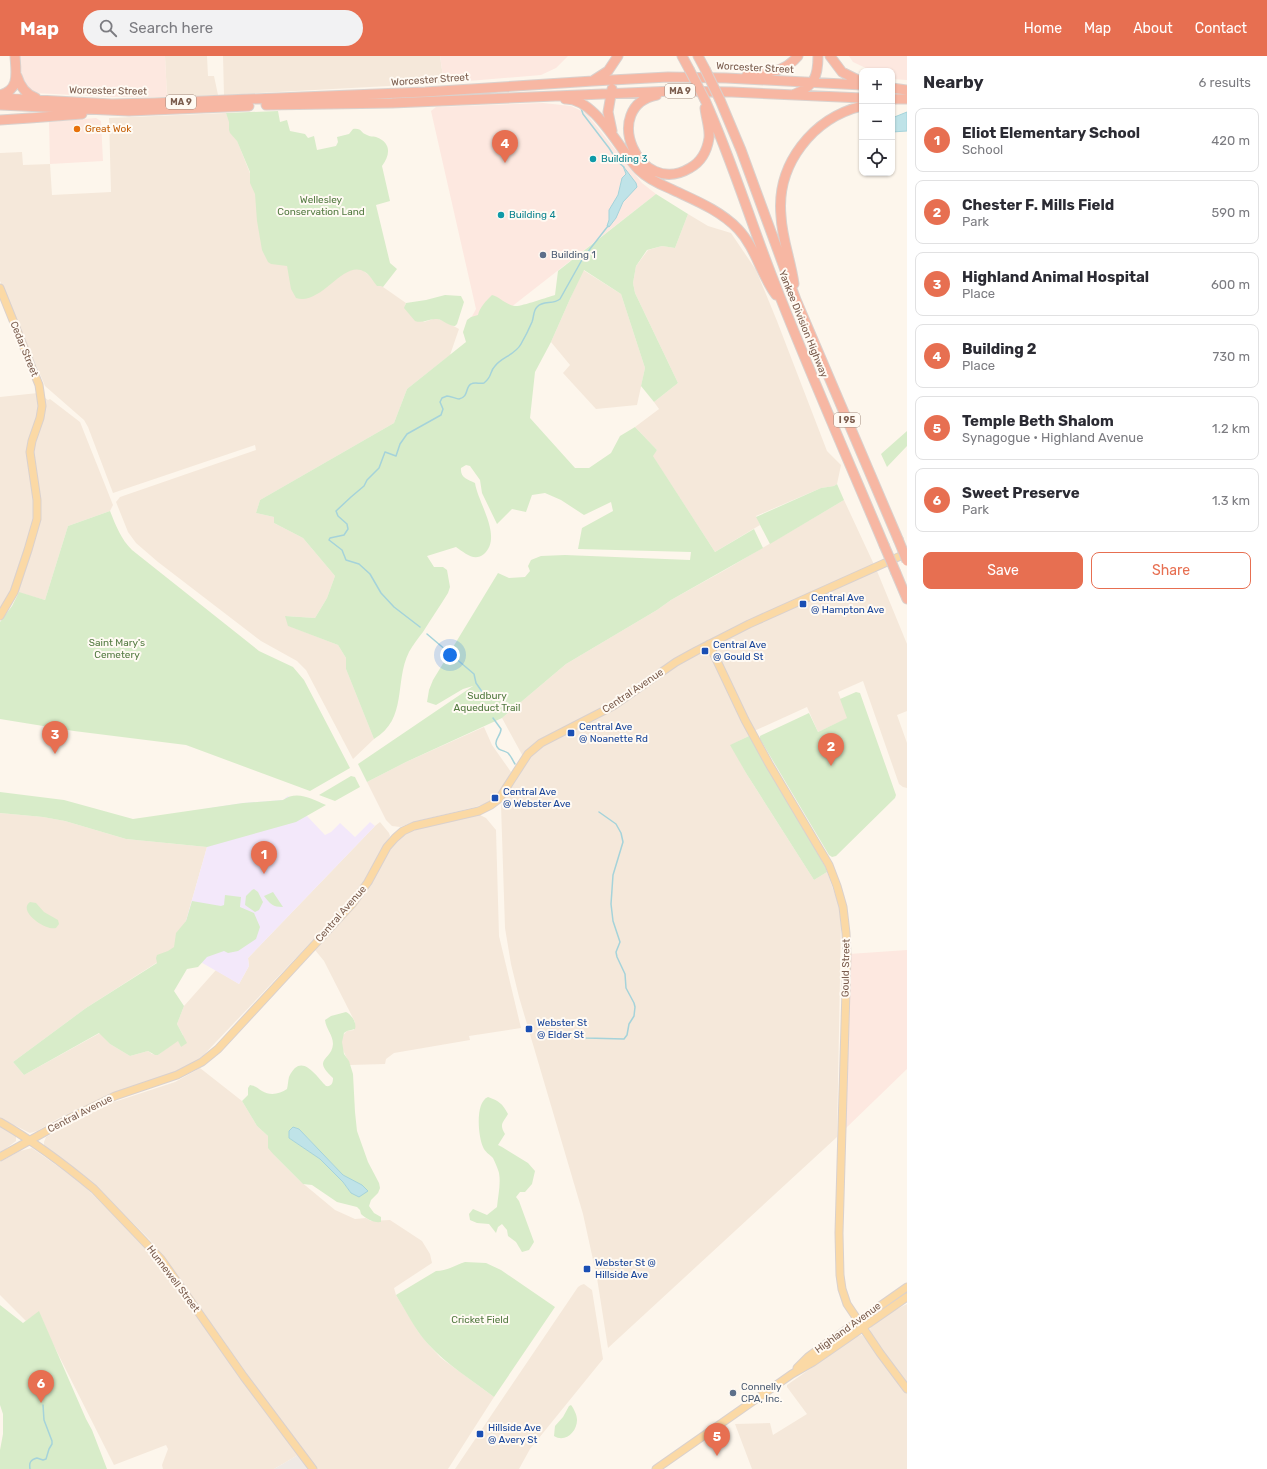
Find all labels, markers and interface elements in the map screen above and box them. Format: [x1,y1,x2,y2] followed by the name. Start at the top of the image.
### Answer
[83,10,363,46] search box
[20,17,59,40] text: Map
[97,17,119,39] icon: search
[129,19,213,37] text: Search here
[1024,20,1062,37] text: Home
[1084,20,1111,37] text: Map
[1133,20,1173,37] text: About
[1195,20,1247,37] text: Contact
[716,60,794,76] street label: Worcester Street
[859,68,895,176] map controls
[859,68,895,104] button: +
[391,71,469,89] street label: Worcester Street
[923,72,984,92] text: Nearby
[1199,75,1251,90] text: 6 results
[69,84,147,98] street label: Worcester Street
[665,84,695,98] road number: MA 9
[166,95,196,109] road number: MA 9
[859,104,895,140] button: −
[85,123,132,135] place label: Great Wok
[72,124,82,134] marker: Great Wok
[962,124,1140,142] text: Eliot Elementary School
[492,130,518,163] pin: 4
[934,133,940,148] text: 1
[1211,133,1250,148] text: 420 m
[859,140,895,176] button: locate
[962,142,1003,157] text: School
[601,153,647,165] place label: Building 3
[588,154,598,164] marker: Building 3
[277,194,365,218] park label: Wellesley Conservation Land
[962,196,1114,214] text: Chester F. Mills Field
[933,205,941,220] text: 2
[1212,205,1250,220] text: 590 m
[509,209,556,221] place label: Building 4
[496,210,506,220] marker: Building 4
[962,214,989,229] text: Park
[551,249,596,261] place label: Building 1
[538,250,548,260] marker: Building 1
[776,268,830,380] street label: Yankee Division Highway
[962,268,1149,286] text: Highland Animal Hospital
[933,277,941,292] text: 3
[1211,277,1250,292] text: 600 m
[962,286,995,301] text: Place
[7,320,41,379] street label: Cedar Street
[962,340,1037,358] text: Building 2
[933,349,941,364] text: 4
[1213,349,1250,364] text: 730 m
[962,358,995,373] text: Place
[962,412,1114,430] text: Temple Beth Shalom
[834,413,860,427] road number: I 95
[933,421,941,436] text: 5
[1212,421,1250,436] text: 1.2 km
[962,430,1143,445] text: Synagogue · Highland Avenue
[962,484,1080,502] text: Sweet Preserve
[933,493,941,508] text: 6
[1212,493,1250,508] text: 1.3 km
[962,502,989,517] text: Park
[923,552,1083,589] button: Save
[1091,552,1251,589] button: Share
[811,592,885,616] place label: Central Ave @ Hampton Ave
[798,599,808,609] marker: Central Ave @ Hampton Ave
[89,637,145,661] park label: Saint Mary's Cemetery
[713,639,767,663] place label: Central Ave @ Gould St
[440,645,460,665] your location
[700,646,710,656] marker: Central Ave @ Gould St
[600,666,666,716] street label: Central Avenue
[454,690,520,714] park label: Sudbury Aqueduct Trail
[42,721,68,754] pin: 3
[579,721,648,745] place label: Central Ave @ Noanette Rd
[566,728,576,738] marker: Central Ave @ Noanette Rd
[818,733,844,766] pin: 2
[503,786,571,810] place label: Central Ave @ Webster Ave
[490,793,500,803] marker: Central Ave @ Webster Ave
[251,841,277,874] pin: 1
[313,883,369,945] street label: Central Avenue
[839,939,853,997] street label: Gould Street
[537,1017,587,1041] place label: Webster St @ Elder St
[524,1024,534,1034] marker: Webster St @ Elder St
[46,1092,115,1135] street label: Central Avenue
[144,1243,202,1315] street label: Hunnewell Street
[595,1257,656,1281] place label: Webster St @ Hillside Ave
[582,1264,592,1274] marker: Webster St @ Hillside Ave
[813,1300,884,1356] street label: Highland Avenue
[451,1314,509,1326] park label: Cricket Field
[28,1370,54,1403] pin: 6
[741,1381,782,1405] place label: Connelly CPA, Inc.
[728,1388,738,1398] marker: Connelly CPA, Inc.
[488,1422,541,1446] place label: Hillside Ave @ Avery St
[704,1423,730,1456] pin: 5
[475,1429,485,1439] marker: Hillside Ave @ Avery St

